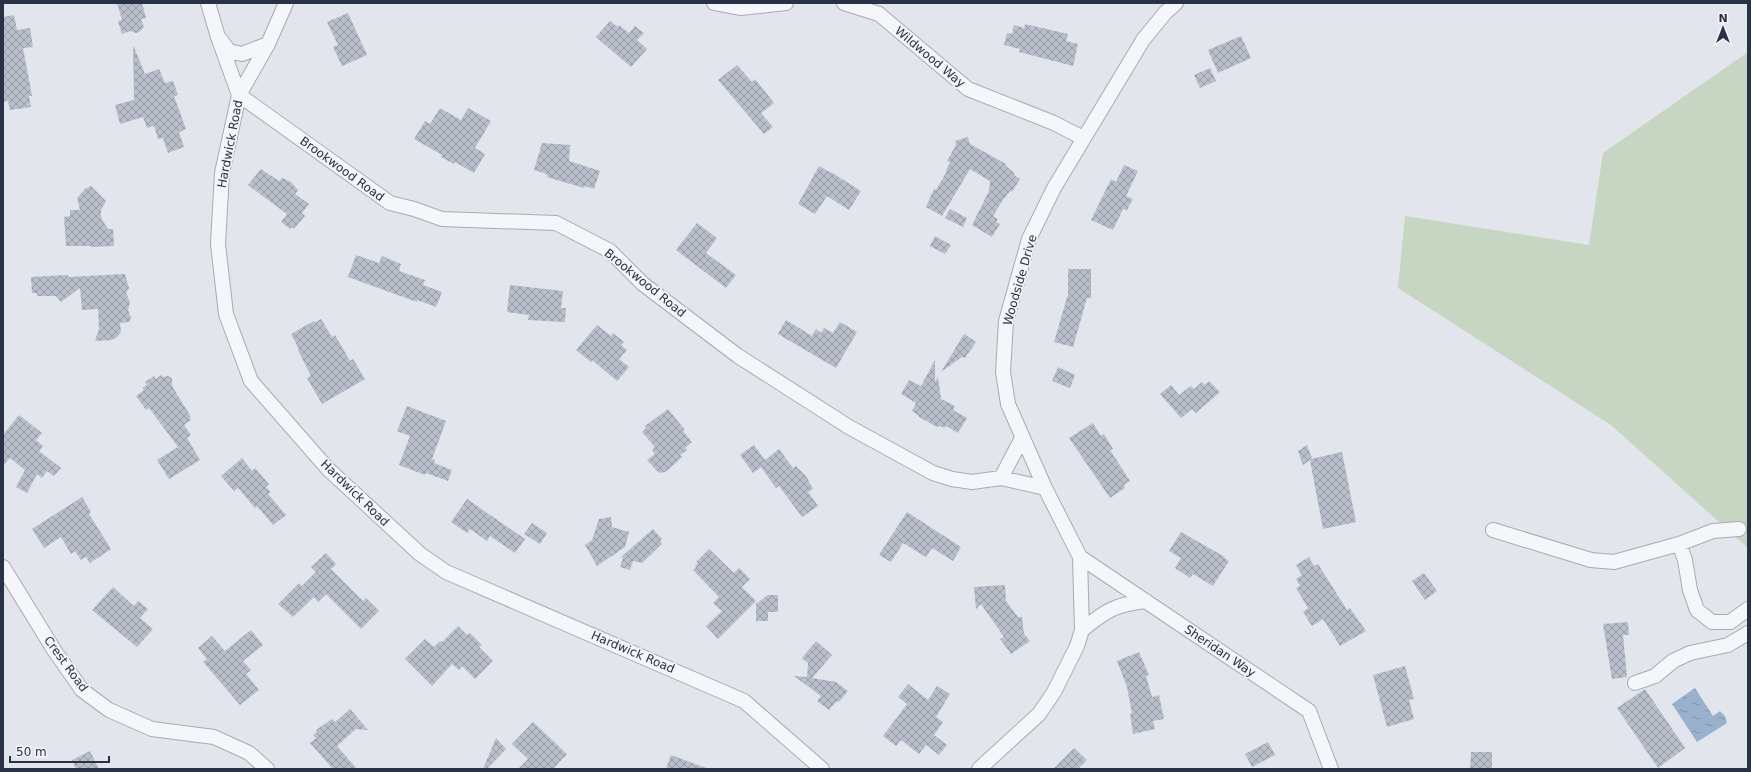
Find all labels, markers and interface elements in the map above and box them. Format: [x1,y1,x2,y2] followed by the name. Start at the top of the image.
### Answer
[1703,8,1743,48] north arrow
[1718,12,1728,25] text: N
[892,24,968,90] street label: Wildwood Way
[215,99,245,189] street label: Hardwick Road
[297,134,387,204] street label: Brookwood Road
[1000,233,1040,327] street label: Woodside Drive
[602,246,688,320] street label: Brookwood Road
[318,457,392,529] street label: Hardwick Road
[1182,622,1258,680] street label: Sheridan Way
[589,628,677,676] street label: Hardwick Road
[41,633,91,695] street label: Crest Road
[10,738,109,764] scale bar
[16,745,47,759] text: 50 m

